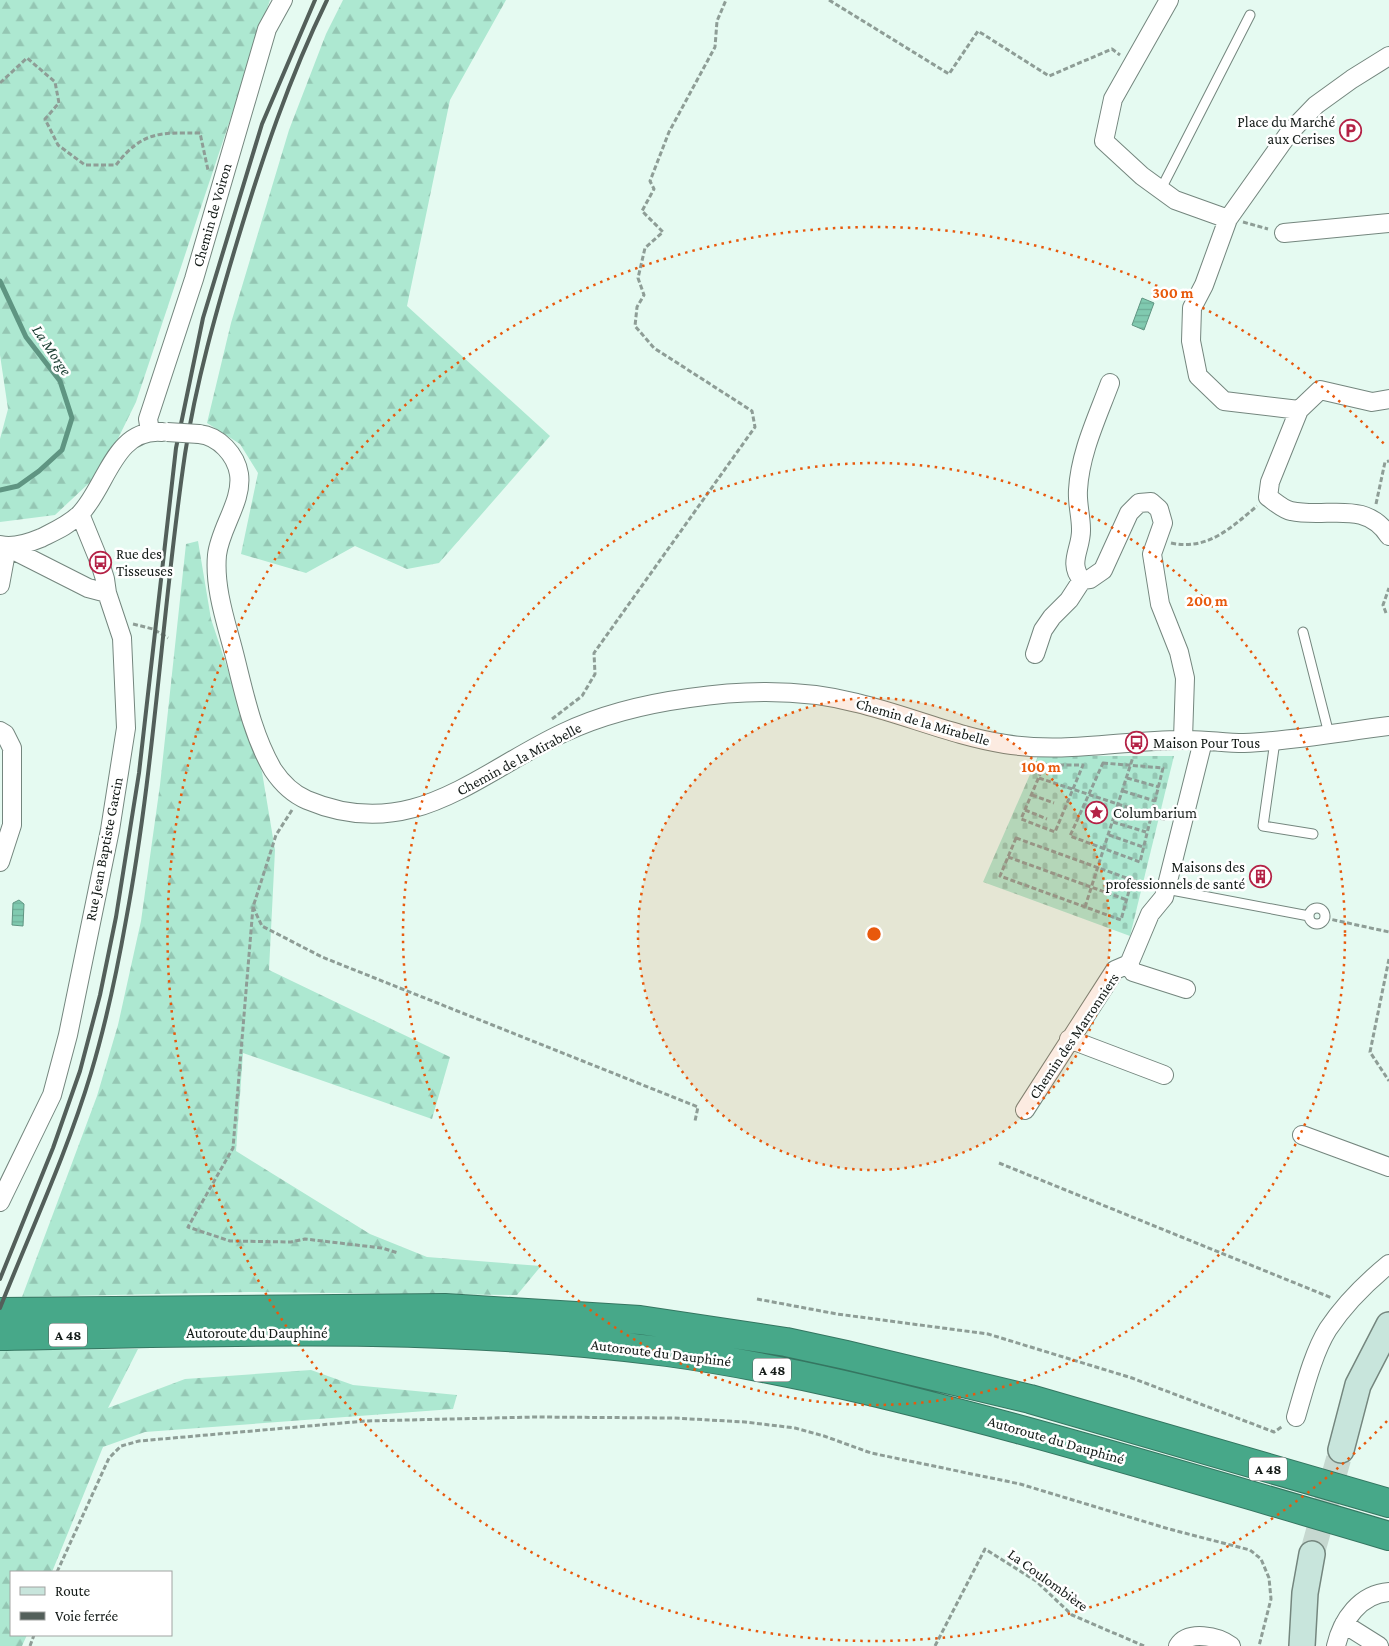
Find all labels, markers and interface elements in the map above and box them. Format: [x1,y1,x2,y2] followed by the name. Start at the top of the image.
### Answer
[1237,114,1335,147] place label: Place du Marché aux Cerises
[1339,119,1363,143] parking icon: Place du Marché aux Cerises
[190,161,234,269] street label: Chemin de Voiron
[1152,285,1194,301] text: 300 m
[28,322,75,379] water label: La Morge
[116,546,173,579] place label: Rue des Tisseuses
[88,551,112,575] bus stop icon: Rue des Tisseuses
[1186,593,1228,609] text: 200 m
[854,695,992,749] street label: Chemin de la Mirabelle
[454,719,584,799] street label: Chemin de la Mirabelle
[1125,731,1149,755] bus stop icon: Maison Pour Tous
[1153,735,1260,751] place label: Maison Pour Tous
[1021,759,1061,775] text: 100 m
[82,776,127,922] street label: Rue Jean Baptiste Garcin
[1085,801,1109,825] place icon: Columbarium
[1113,805,1197,821] place label: Columbarium
[1106,859,1245,893] place label: Maisons des professionnels de santé
[1249,864,1273,888] building icon: Maisons des professionnels de santé
[865,925,883,943] centre of rings
[1026,970,1122,1102] street label: Chemin des Marronniers
[49,1324,87,1346] road number: A 48
[186,1325,328,1342] street label: Autoroute du Dauphiné
[590,1336,733,1371] street label: Autoroute du Dauphiné
[753,1358,791,1382] road number: A 48
[986,1413,1127,1468] street label: Autoroute du Dauphiné
[1249,1458,1287,1480] road number: A 48
[1005,1546,1091,1615] street label: La Coulombière
[10,1571,172,1636] legend
[55,1583,90,1599] text: Route
[55,1608,119,1624] text: Voie ferrée

